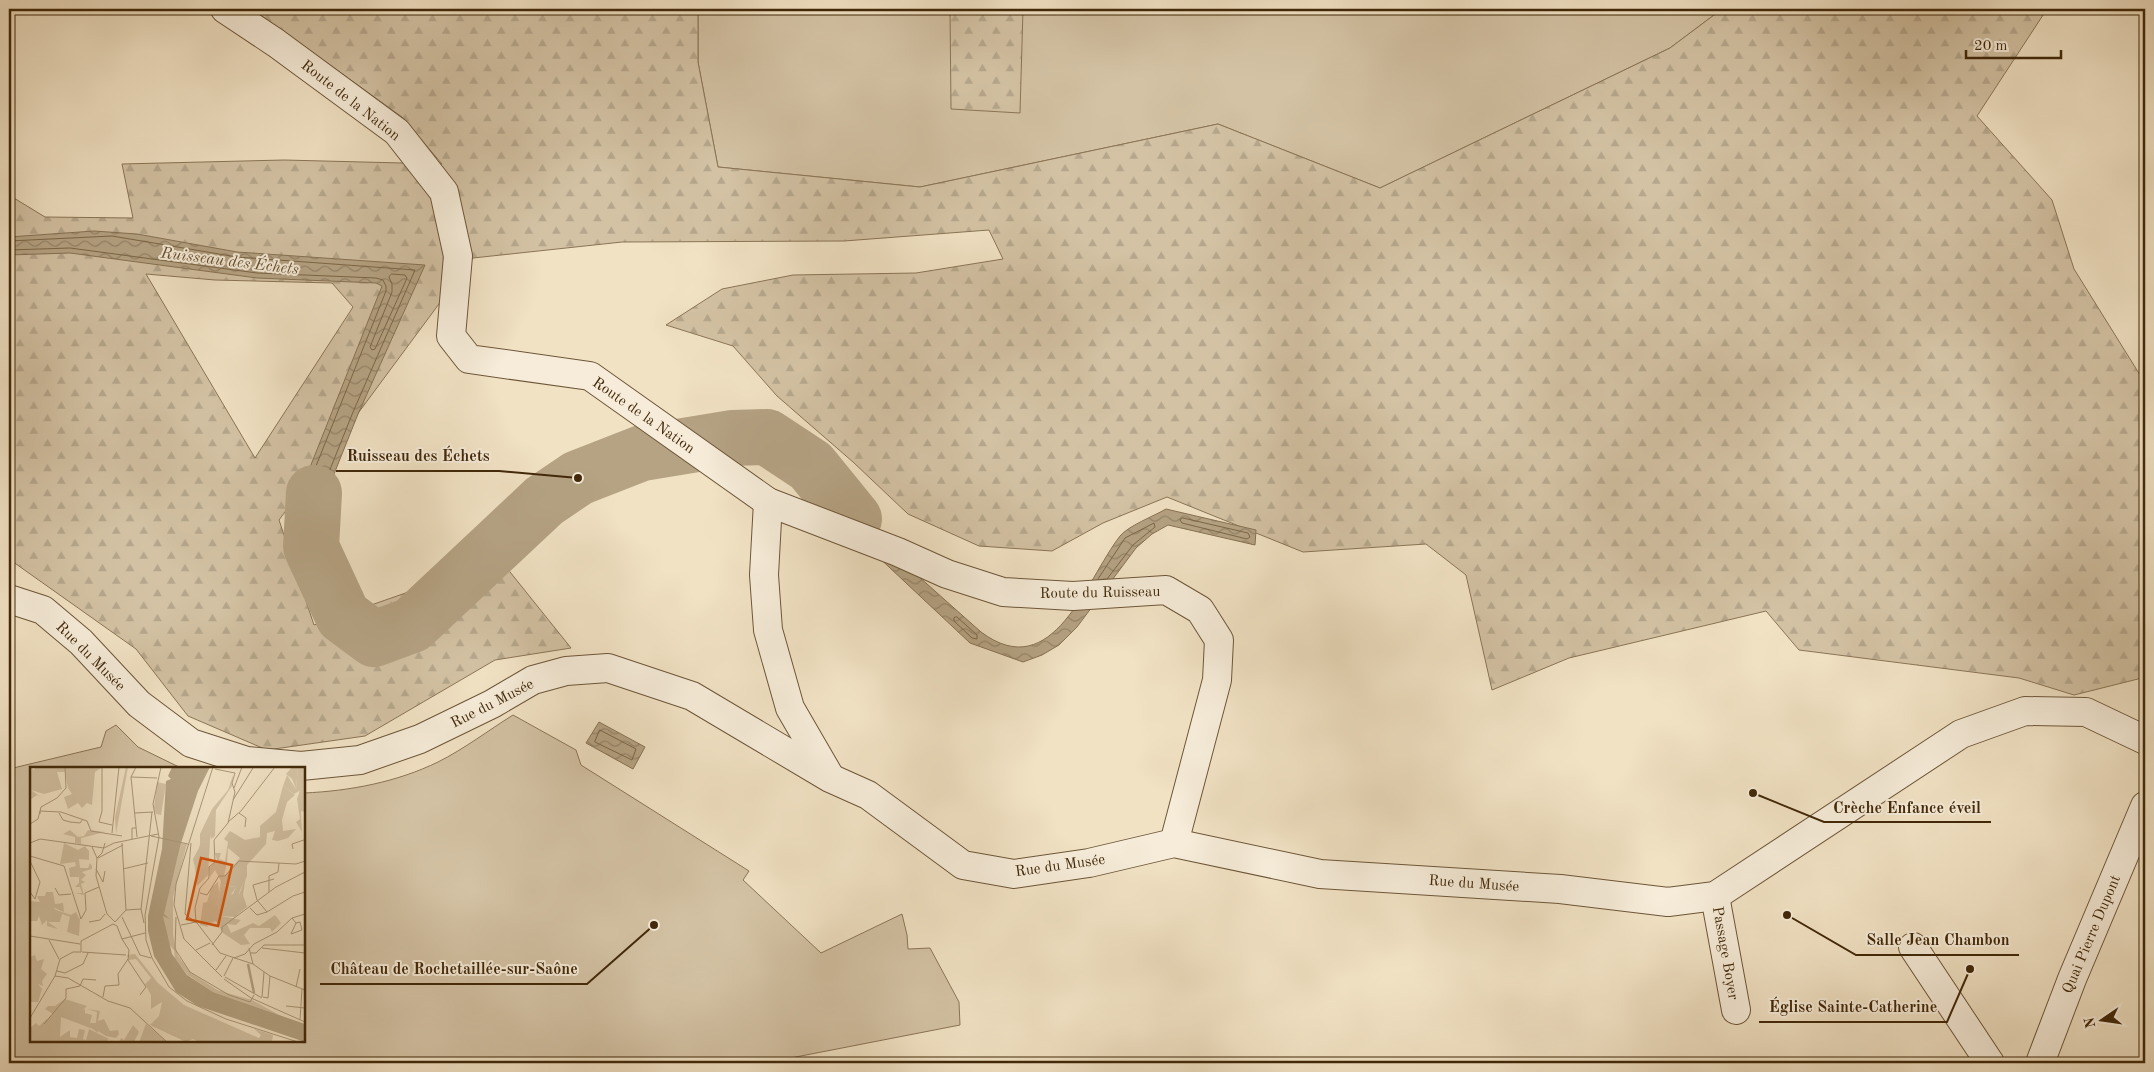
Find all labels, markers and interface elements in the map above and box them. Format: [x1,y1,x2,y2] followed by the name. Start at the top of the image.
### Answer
[1966,28,2062,60] scale bar
[1974,39,2008,54] text: 20 m
[298,58,402,144] street label: Route de la Nation
[159,243,300,278] water label: Ruisseau des Échets
[589,375,697,457] street label: Route de la Nation
[336,440,499,471] callout: Ruisseau des Échets
[346,445,490,465] text: Ruisseau des Échets
[1040,585,1161,602] street label: Route du Ruisseau
[53,620,127,695] street label: Rue du Musée
[449,677,537,732] street label: Rue du Musée
[30,767,305,1042] inset map
[1824,791,1991,822] callout: Crèche Enfance éveil
[1833,801,1981,817] text: Crèche Enfance éveil
[1014,853,1106,880] street label: Rue du Musée
[2061,873,2124,996] street label: Quai Pierre Dupont
[1428,874,1520,895] street label: Rue du Musée
[1709,905,1740,1001] street label: Passage Boyer
[1856,924,2019,955] callout: Salle Jean Chambon
[1866,933,2010,949] text: Salle Jean Chambon
[320,953,587,984] callout: Château de Rochetaillée-sur-Saône
[330,962,578,978] text: Château de Rochetaillée-sur-Saône
[1759,991,1947,1022] callout: Église Sainte-Catherine
[2076,994,2126,1044] north arrow
[1769,996,1937,1016] text: Église Sainte-Catherine
[2082,1016,2098,1029] text: N

